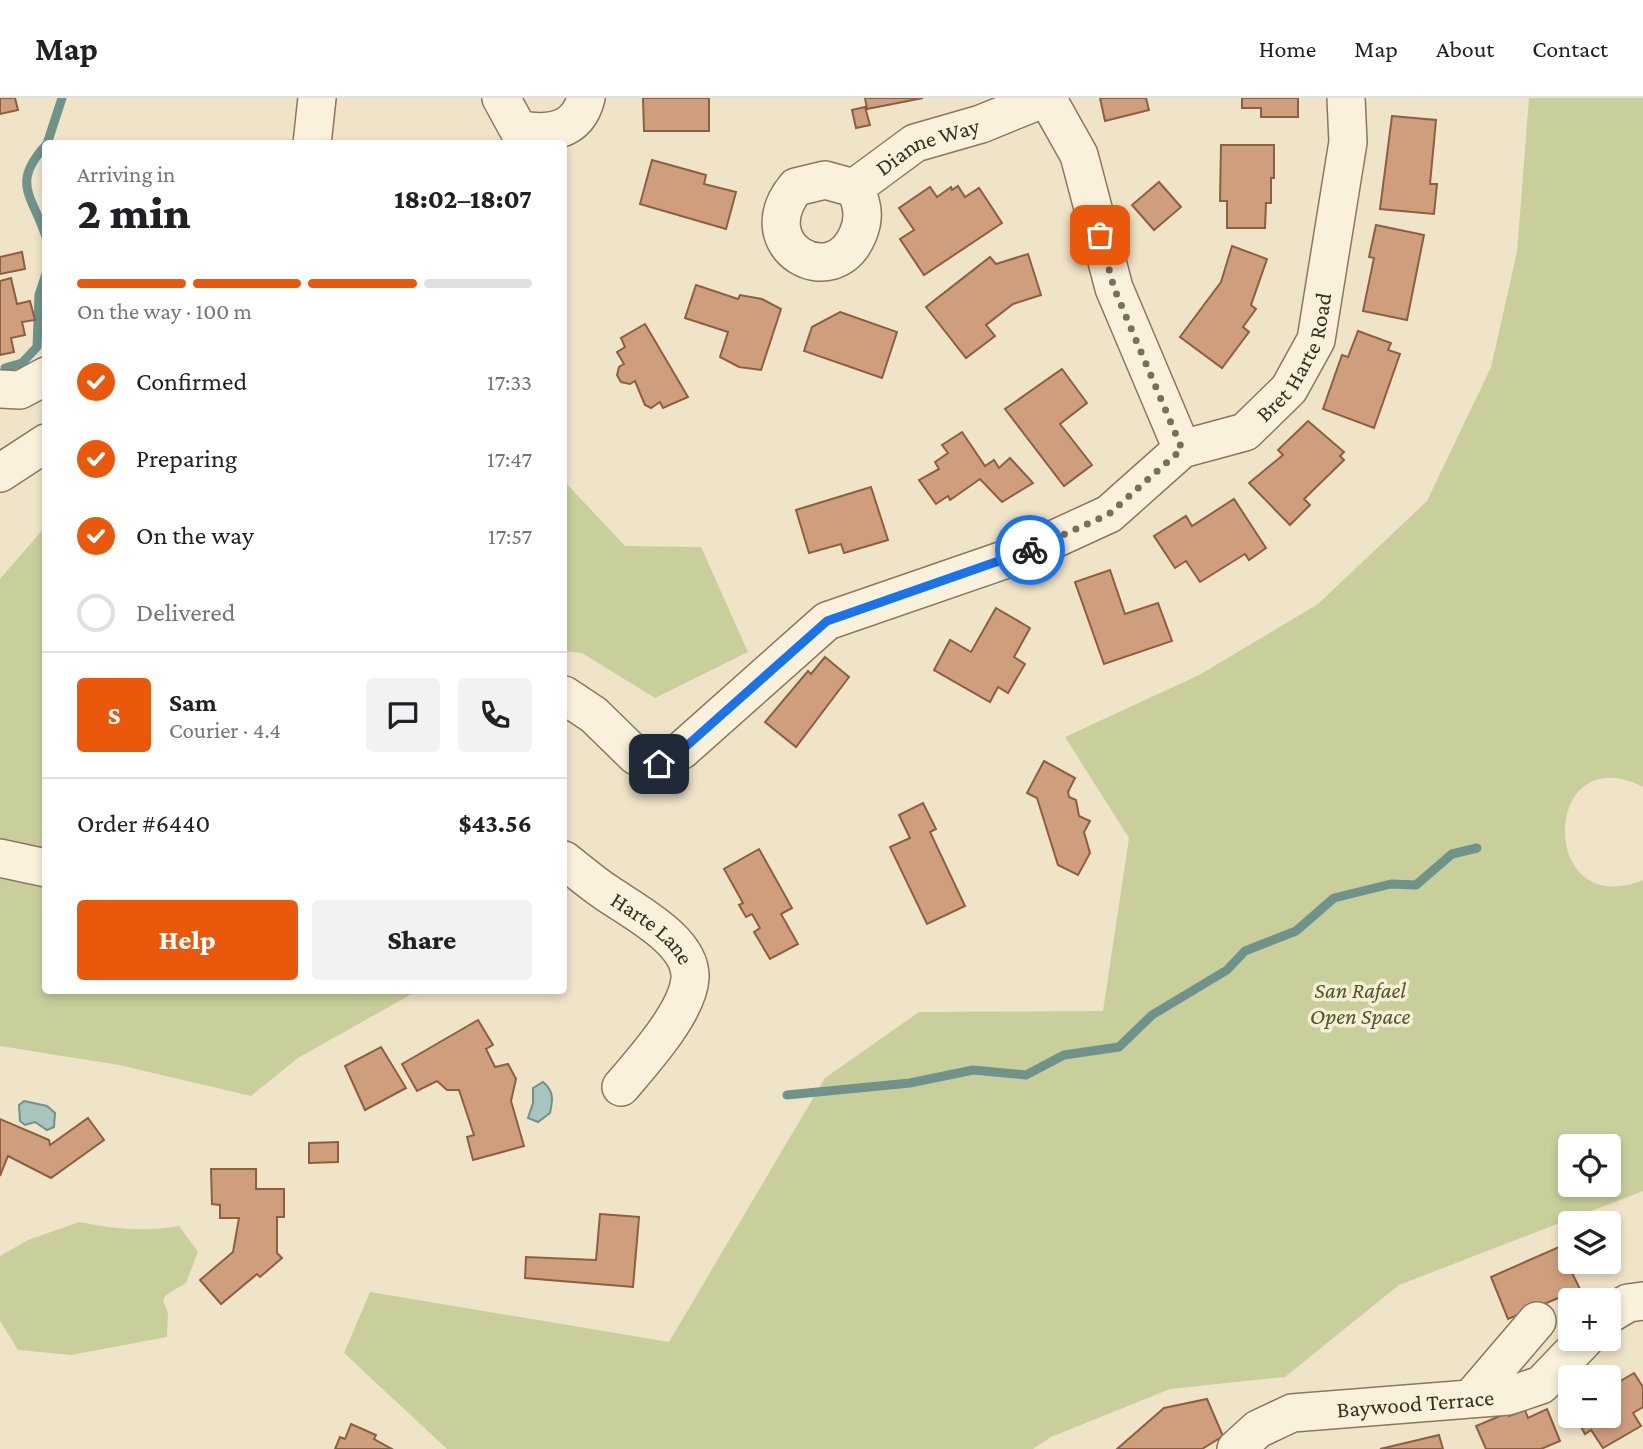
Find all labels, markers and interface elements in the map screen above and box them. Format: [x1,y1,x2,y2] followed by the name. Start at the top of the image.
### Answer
[35,30,98,67] text: Map
[1259,35,1316,62] text: Home
[1354,35,1398,62] text: Map
[1436,35,1494,62] text: About
[1532,35,1608,62] text: Contact
[870,112,983,181] street label: Dianne Way
[77,161,175,187] text: Arriving in
[394,185,532,214] text: 18:02–18:07
[77,187,191,238] text: 2 min
[1070,205,1130,265] pin
[1081,216,1119,254] icon: bag
[1251,291,1336,427] street label: Bret Harte Road
[77,298,252,324] text: On the way · 100 m
[77,363,115,401] icon: check
[136,367,247,396] text: Confirmed
[487,369,532,395] text: 17:33
[77,440,115,478] icon: check
[136,444,237,473] text: Preparing
[487,446,532,472] text: 17:47
[995,515,1065,585] courier
[77,517,115,555] icon: check
[136,521,254,550] text: On the way
[488,523,532,549] text: 17:57
[1011,531,1049,569] icon: bike
[136,598,235,627] text: Delivered
[366,678,440,752] button: chat
[458,678,532,752] button: phone
[169,688,217,717] text: Sam
[108,701,121,730] text: S
[169,717,281,743] text: Courier · 4.4
[629,734,689,794] pin
[640,745,678,783] icon: home
[77,809,210,838] text: Order #6440
[459,809,532,838] text: $43.56
[606,886,699,969] street label: Harte Lane
[77,900,298,980] button: Help
[312,900,532,980] button: Share
[1310,977,1410,1029] park label: San Rafael Open Space
[1558,1134,1621,1428] map controls
[1558,1134,1621,1197] button: locate
[1558,1211,1621,1274] button: layers
[1558,1288,1621,1351] button: +
[1558,1365,1621,1428] button: −
[1336,1384,1495,1422] street label: Baywood Terrace

